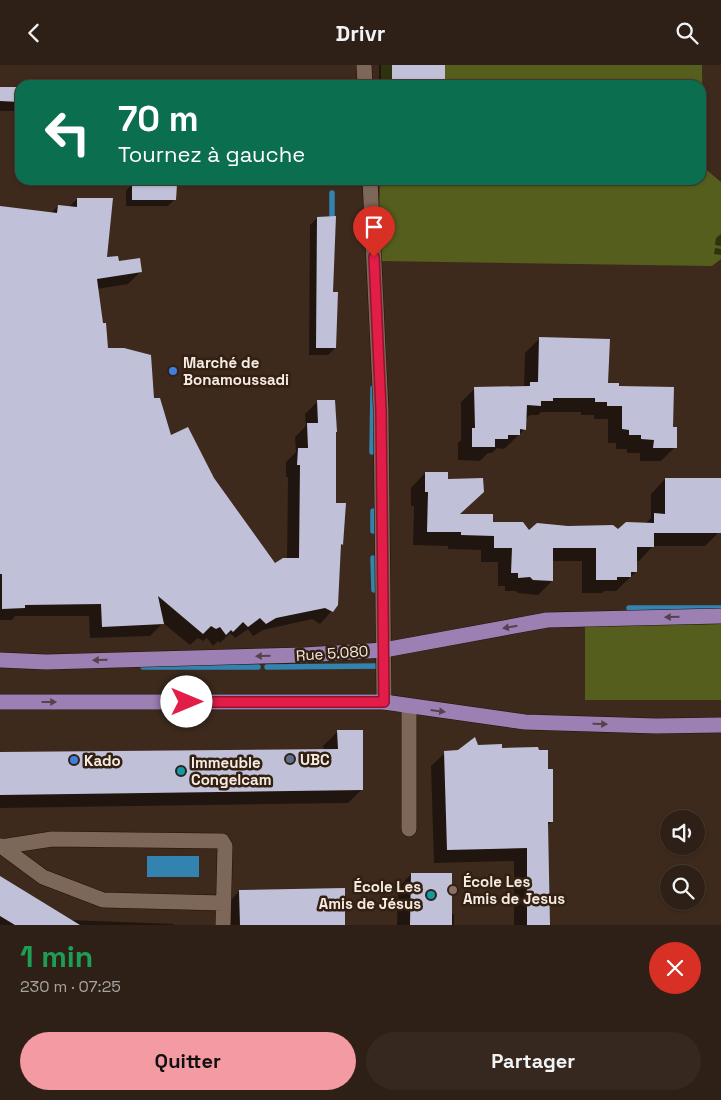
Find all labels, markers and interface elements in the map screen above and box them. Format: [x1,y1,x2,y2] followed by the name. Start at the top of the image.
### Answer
[20,19,48,47] icon: back
[336,19,385,47] text: Drivr
[673,19,701,47] icon: search
[118,97,199,141] text: 70 m
[35,100,100,165] icon: left
[118,140,305,168] text: Tournez à gauche
[353,206,395,257] pin
[360,213,388,241] icon: arrive
[183,353,289,389] place label: Marché de Bonamoussadi
[167,365,179,377] marker: Marché de Bonamoussadi
[664,613,680,621] one-way arrow
[502,623,518,631] one-way arrow
[295,641,369,665] street label: Rue 5.080
[254,653,270,661] one-way arrow
[92,657,108,665] one-way arrow
[160,675,212,727] position arrow
[41,698,57,706] one-way arrow
[430,707,446,715] one-way arrow
[592,721,608,729] one-way arrow
[300,750,330,769] place label: UBC
[84,751,121,770] place label: Kado
[191,753,272,789] place label: Immeuble Congelcam
[284,753,296,765] marker: UBC
[68,754,80,766] marker: Kado
[175,765,187,777] marker: Immeuble Congelcam
[660,810,705,910] map controls
[660,810,705,855] button: sound
[660,865,705,910] button: search
[463,872,565,908] place label: École Les Amis de Jesus
[319,877,421,913] place label: École Les Amis de Jésus
[447,884,459,896] marker: École Les Amis de Jesus
[425,889,437,901] marker: École Les Amis de Jésus
[20,937,93,976] text: 1 min
[649,942,701,994] button: close
[20,976,121,997] text: 230 m · 07:25
[20,1032,356,1090] button: Quitter
[366,1032,701,1090] button: Partager

